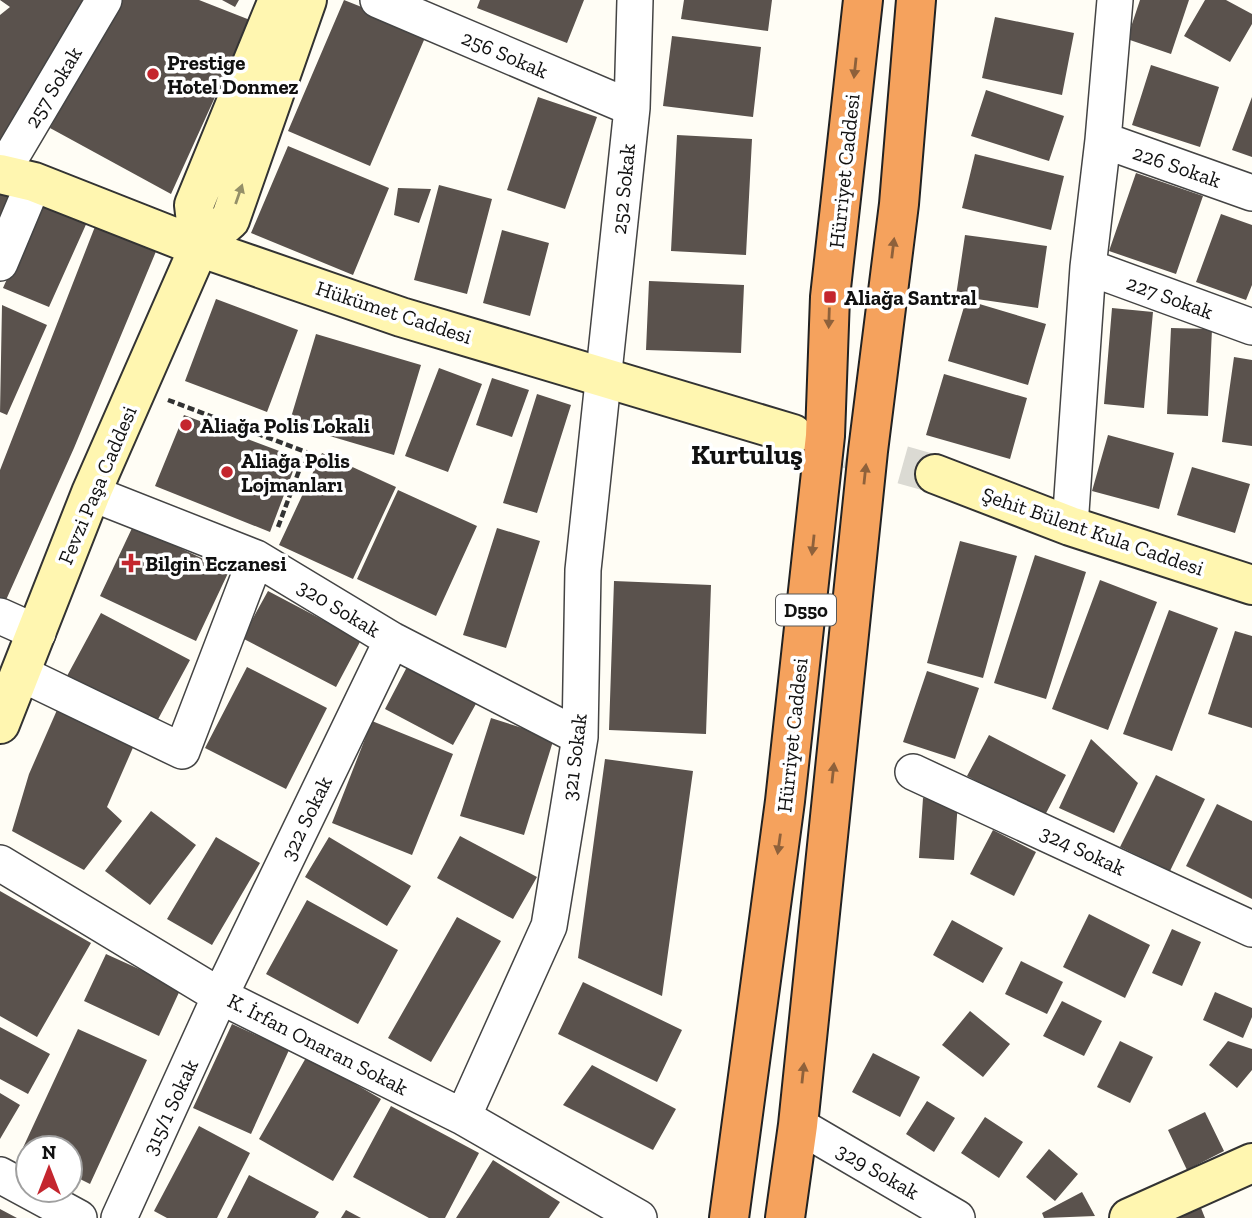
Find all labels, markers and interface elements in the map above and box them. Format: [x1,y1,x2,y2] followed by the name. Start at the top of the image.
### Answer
[458,25,552,83] street label: 256 Sokak
[19,42,87,132] street label: 257 Sokak
[167,50,299,99] place label: Prestige Hotel Donmez
[850,57,861,79] one-way arrow
[145,66,161,82] marker: Prestige Hotel Donmez
[823,92,865,249] street label: Hürriyet Caddesi
[1130,139,1224,193] street label: 226 Sokak
[606,142,640,236] street label: 252 Sokak
[234,184,245,205] one-way arrow
[888,237,899,259] one-way arrow
[1123,270,1217,324] street label: 227 Sokak
[313,275,475,349] street label: Hükümet Caddesi
[844,285,977,310] place label: Aliağa Santral
[822,289,838,305] marker: Aliağa Santral
[824,308,835,330] one-way arrow
[52,402,142,568] street label: Fevzi Paşa Caddesi
[200,413,370,438] place label: Aliağa Polis Lokali
[178,417,194,433] marker: Aliağa Polis Lokali
[691,438,803,471] district label: Kurtuluş
[241,448,350,497] place label: Aliağa Polis Lojmanları
[860,463,871,485] one-way arrow
[219,464,235,480] marker: Aliağa Polis Lojmanları
[979,481,1207,581] street label: Şehit Bülent Kula Caddesi
[807,534,818,556] one-way arrow
[145,551,286,576] place label: Bilgin Eczanesi
[123,555,139,571] marker: Bilgin Eczanesi
[293,574,385,642] street label: 320 Sokak
[776,594,836,625] road number: D550
[771,656,813,813] street label: Hürriyet Caddesi
[556,712,592,802] street label: 321 Sokak
[828,762,839,784] one-way arrow
[275,772,337,864] street label: 322 Sokak
[1036,819,1130,881] street label: 324 Sokak
[773,833,784,855] one-way arrow
[224,988,412,1100] street label: K. İrfan Onaran Sokak
[137,1055,203,1159] street label: 315/1 Sokak
[798,1062,809,1084] one-way arrow
[14,1134,84,1204] north arrow
[832,1137,924,1205] street label: 329 Sokak
[42,1141,56,1164] text: N

